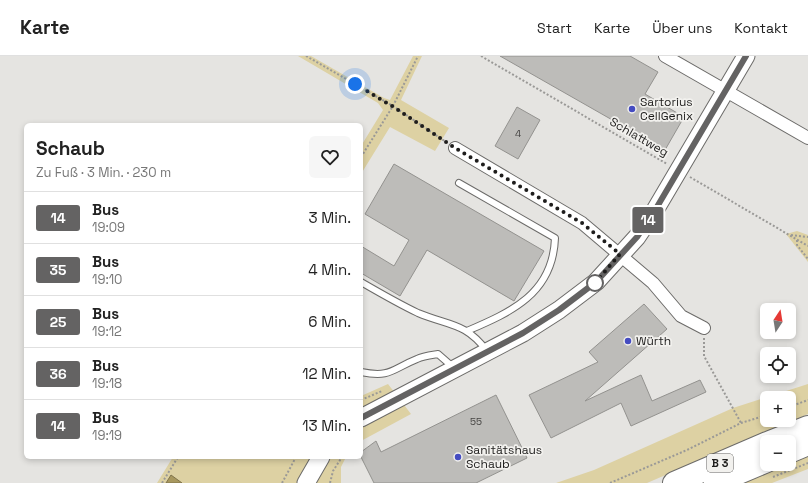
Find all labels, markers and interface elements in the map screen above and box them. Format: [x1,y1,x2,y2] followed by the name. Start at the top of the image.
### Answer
[20,15,70,40] text: Karte
[537,19,572,37] text: Start
[594,19,630,37] text: Karte
[652,19,712,37] text: Über uns
[734,19,788,37] text: Kontakt
[345,74,365,94] your location
[640,94,693,124] place label: Sartorius CellGenix
[627,104,637,114] marker: Sartorius CellGenix
[607,114,671,160] street label: Schlattweg
[515,127,521,140] house number: 4
[36,136,105,161] text: Schaub
[309,136,351,178] button: heart
[36,164,171,181] text: Zu Fuß · 3 Min. · 230 m
[92,200,119,219] text: Bus
[630,207,666,233] line badge: 14
[308,208,351,227] text: 3 Min.
[50,209,66,227] text: 14
[640,211,656,229] text: 14
[92,219,125,236] text: 19:09
[92,252,119,271] text: Bus
[308,260,351,279] text: 4 Min.
[50,261,66,279] text: 35
[92,271,122,288] text: 19:10
[586,274,604,292] unlabelled marker
[760,303,796,339] north arrow
[760,303,796,471] map controls
[92,304,119,323] text: Bus
[308,312,351,331] text: 6 Min.
[50,313,66,331] text: 25
[92,323,122,340] text: 19:12
[636,333,671,349] place label: Würth
[623,336,633,346] marker: Würth
[760,347,796,383] button: locate
[92,356,119,375] text: Bus
[302,364,351,383] text: 12 Min.
[49,365,67,383] text: 36
[92,375,122,392] text: 19:18
[760,391,796,427] button: +
[92,408,119,427] text: Bus
[470,415,482,428] house number: 55
[302,416,351,435] text: 13 Min.
[50,417,66,435] text: 14
[92,427,122,444] text: 19:19
[760,435,796,471] button: −
[466,442,542,472] place label: Sanitätshaus Schaub
[453,452,463,462] marker: Sanitätshaus Schaub
[707,454,733,472] road number: B 3

